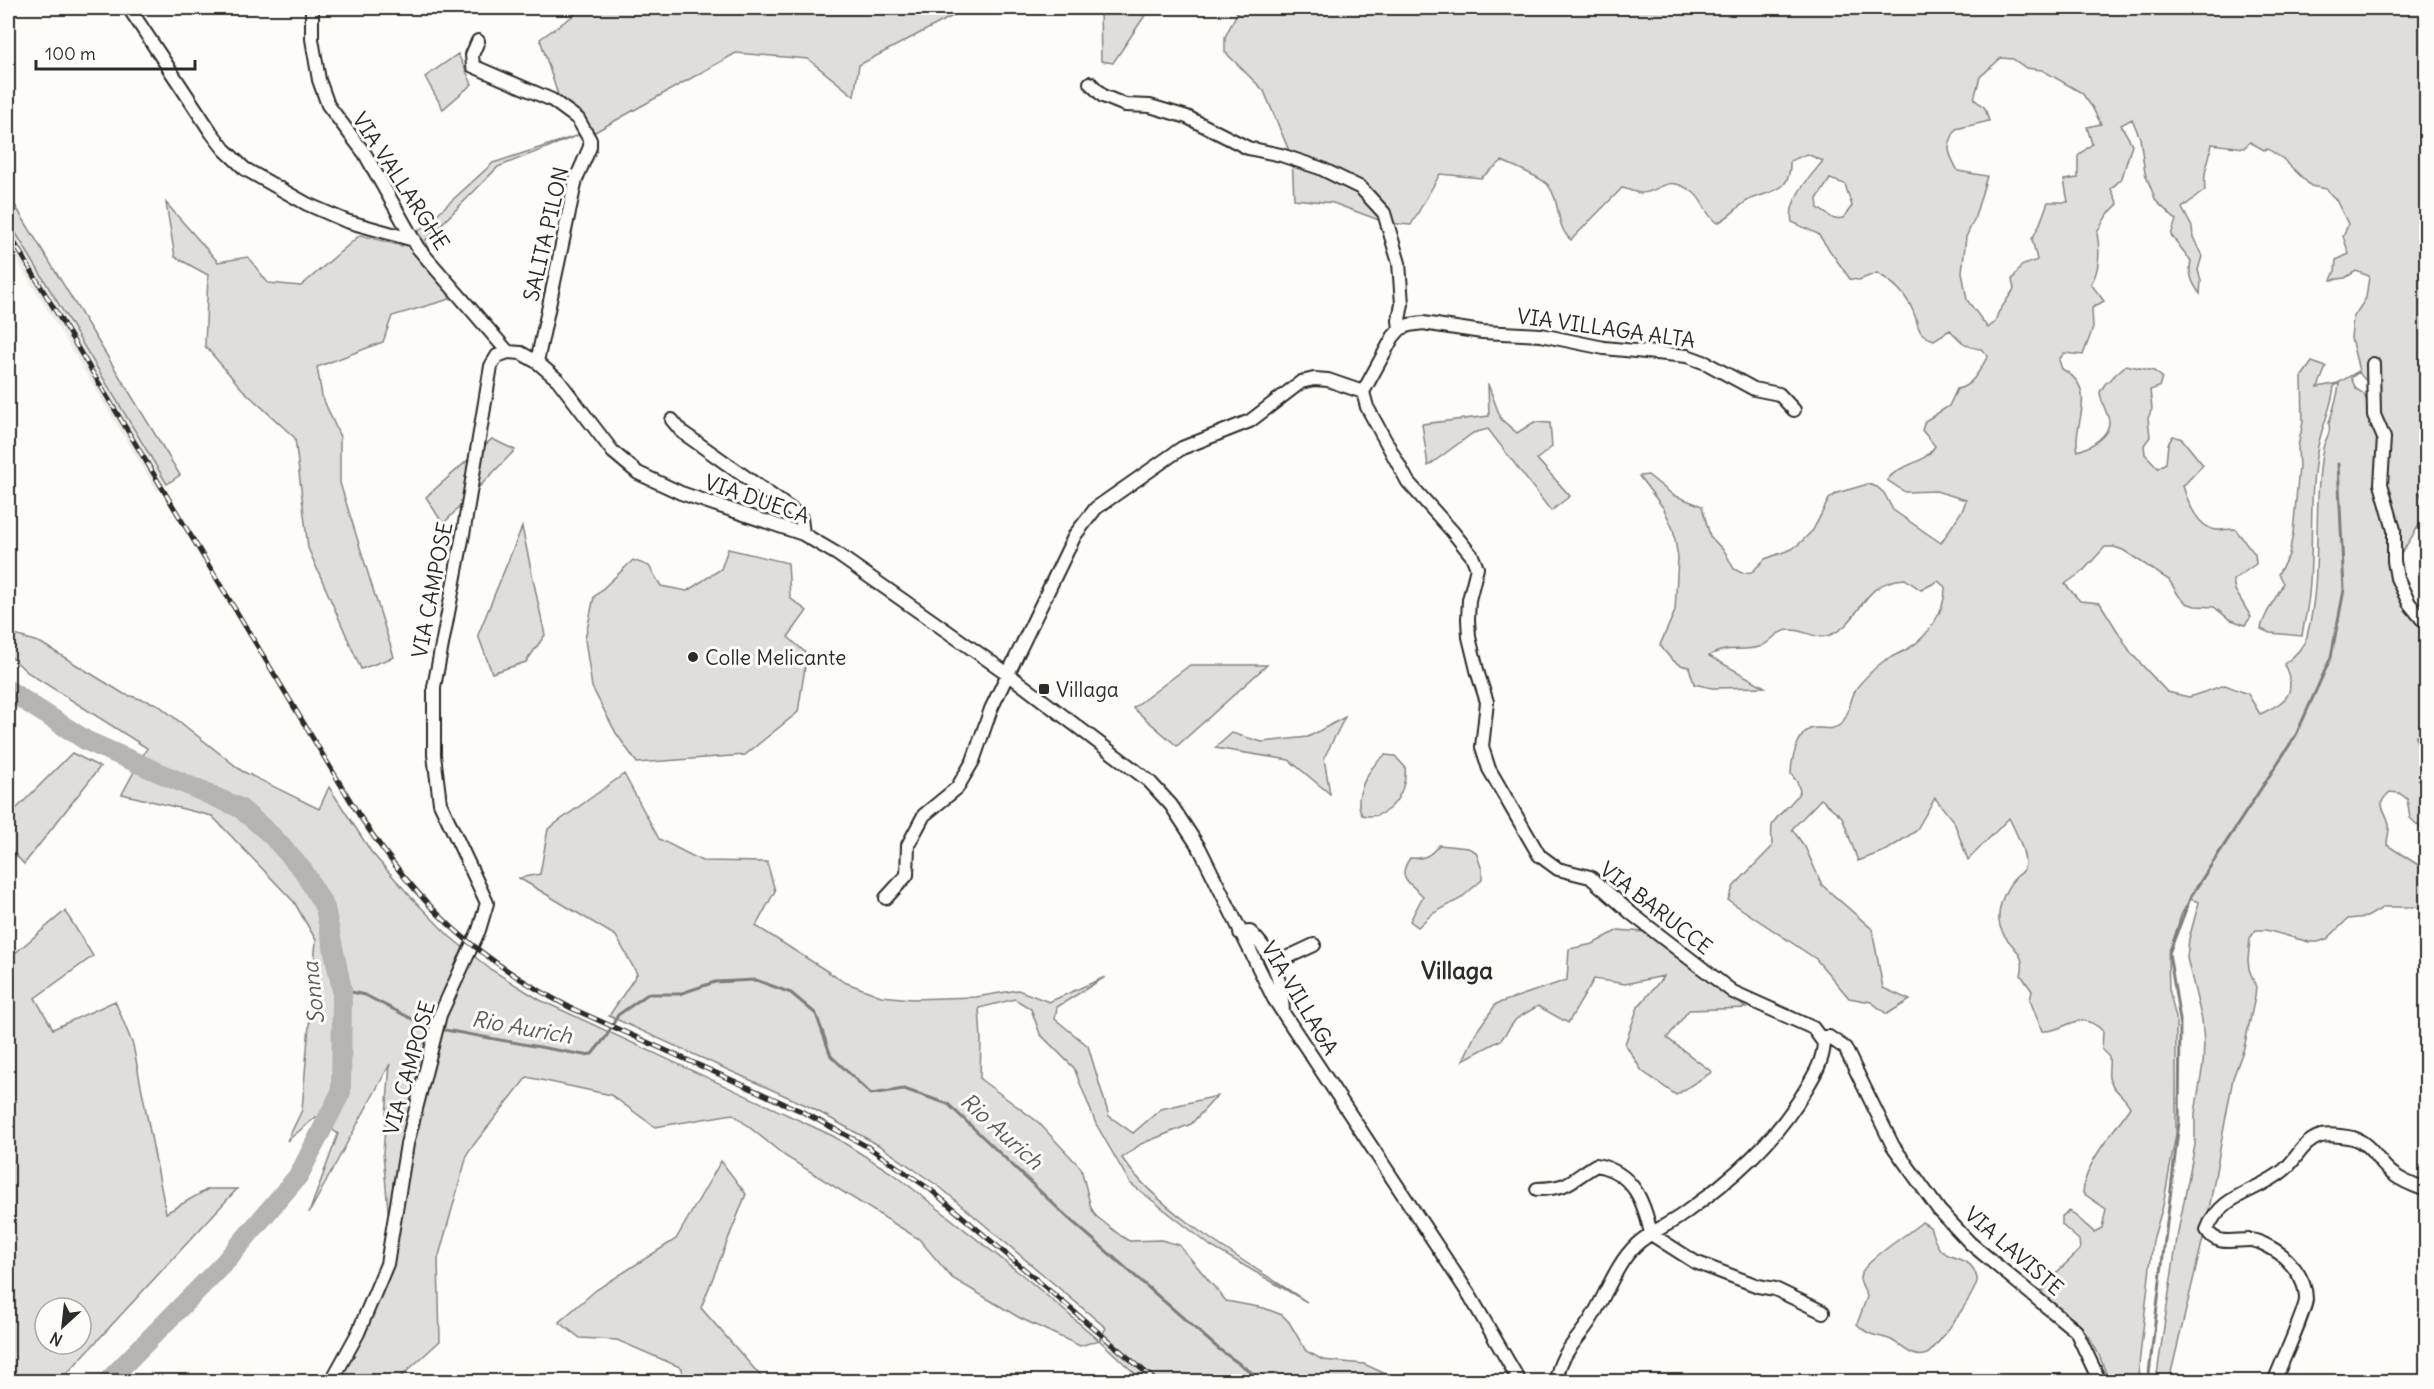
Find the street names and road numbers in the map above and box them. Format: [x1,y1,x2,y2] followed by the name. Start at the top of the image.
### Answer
[346,107,456,255] street label: VIA VALLARGHE
[517,164,575,304] street label: SALITA PILON
[1515,302,1697,354] street label: VIA VILLAGA ALTA
[701,468,813,530] street label: VIA DUECA
[406,520,458,660] street label: VIA CAMPOSE
[1594,856,1718,960] street label: VIA BARUCCE
[1255,936,1345,1060] street label: VIA VILLAGA
[377,998,441,1138] street label: VIA CAMPOSE
[1959,1201,2069,1301] street label: VIA LAVISTE

